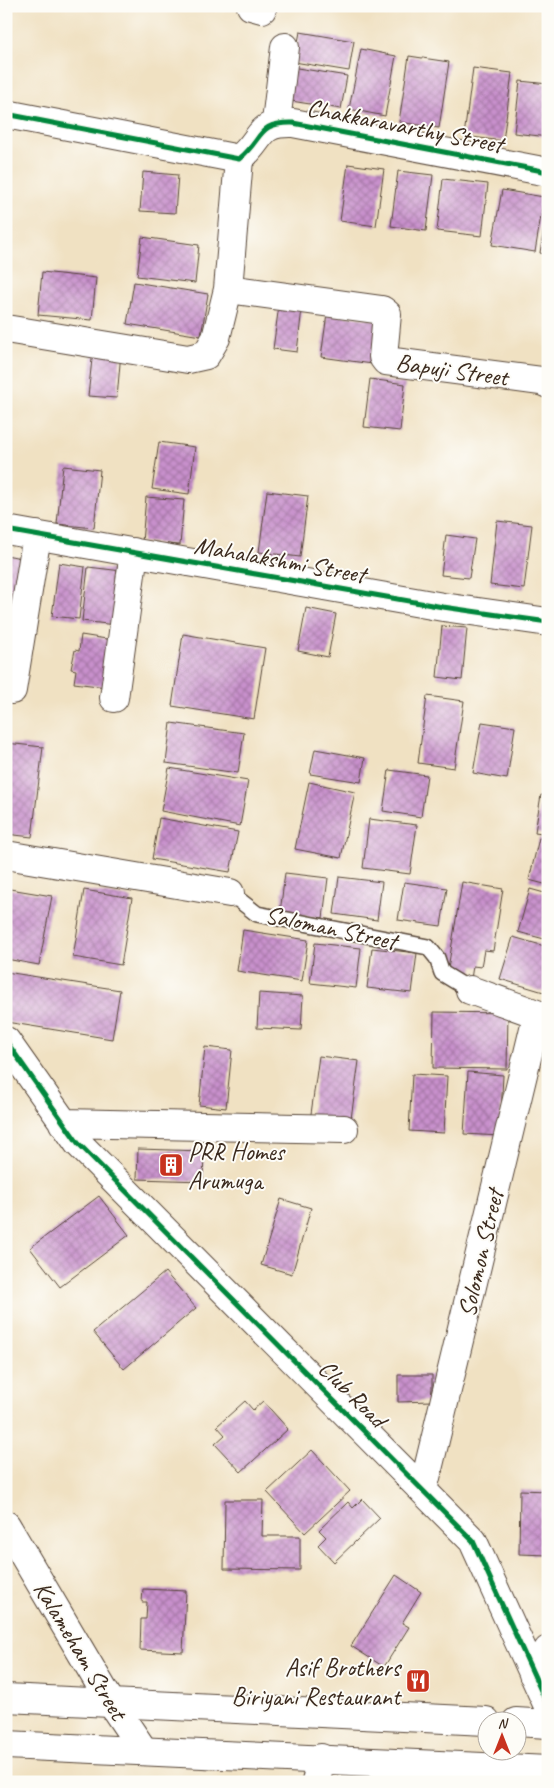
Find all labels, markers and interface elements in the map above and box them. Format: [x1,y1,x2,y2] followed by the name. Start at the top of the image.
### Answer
[304,91,509,161] street label: Chakkaravarthy Street
[394,346,512,394] street label: Bapuji Street
[192,529,372,591] street label: Mahalakshmi Street
[262,898,403,958] street label: Saloman Street
[188,1136,287,1197] place label: PRR Homes Arumuga
[158,1152,184,1178] building icon: PRR Homes Arumuga
[451,1183,512,1320] street label: Solomon Street
[311,1353,395,1437] street label: Club Road
[26,1575,136,1728] street label: Kalameham Street
[231,1652,403,1713] place label: Asif Brothers Biriyani Restaurant
[405,1668,431,1694] restaurant icon: Asif Brothers Biriyani Restaurant
[476,1710,526,1760] north arrow
[498,1715,509,1732] text: N

